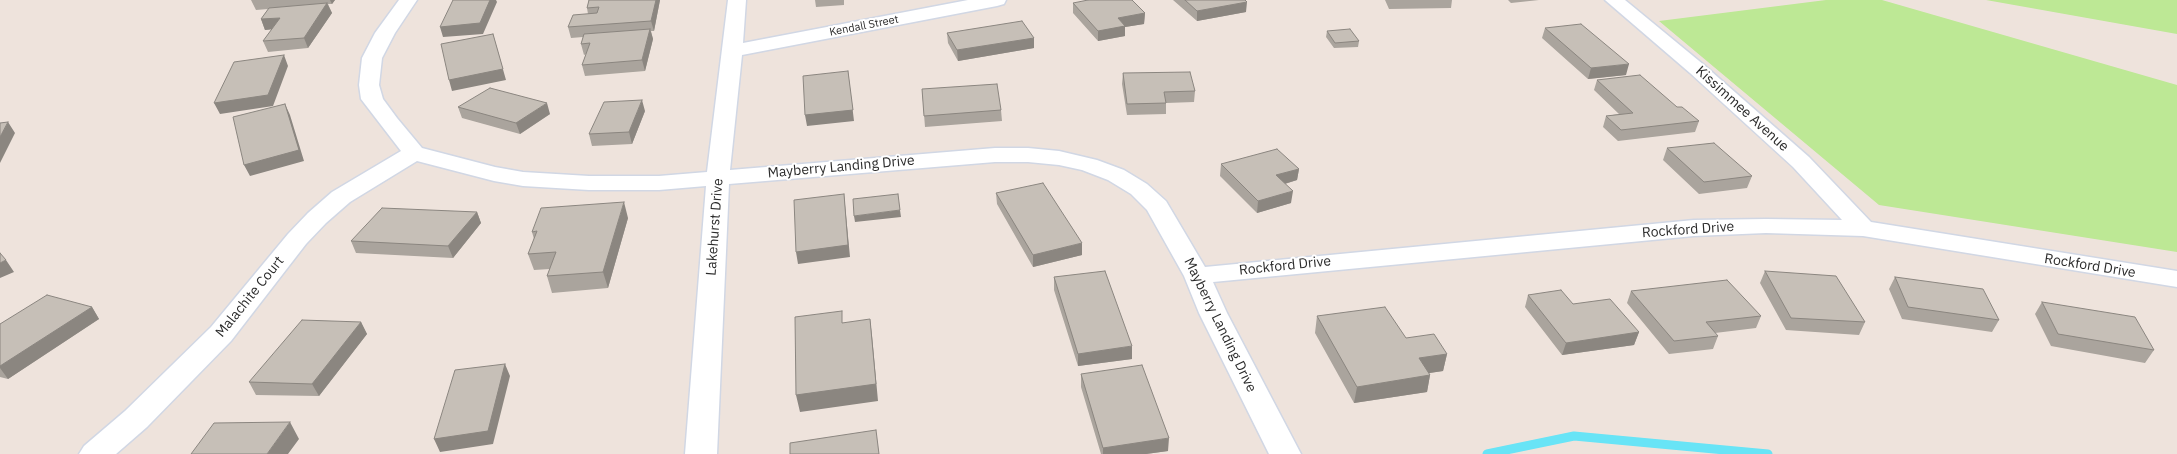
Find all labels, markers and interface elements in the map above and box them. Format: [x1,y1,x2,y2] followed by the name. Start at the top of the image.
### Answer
[828,13,900,39] street label: Kendall Street
[1692,63,1792,155] street label: Kissimmee Avenue
[767,152,915,182] street label: Mayberry Landing Drive
[703,178,727,276] street label: Lakehurst Drive
[1641,218,1735,242] street label: Rockford Drive
[2043,250,2137,282] street label: Rockford Drive
[212,253,288,341] street label: Malachite Court
[1238,253,1332,279] street label: Rockford Drive
[1180,255,1260,395] street label: Mayberry Landing Drive

